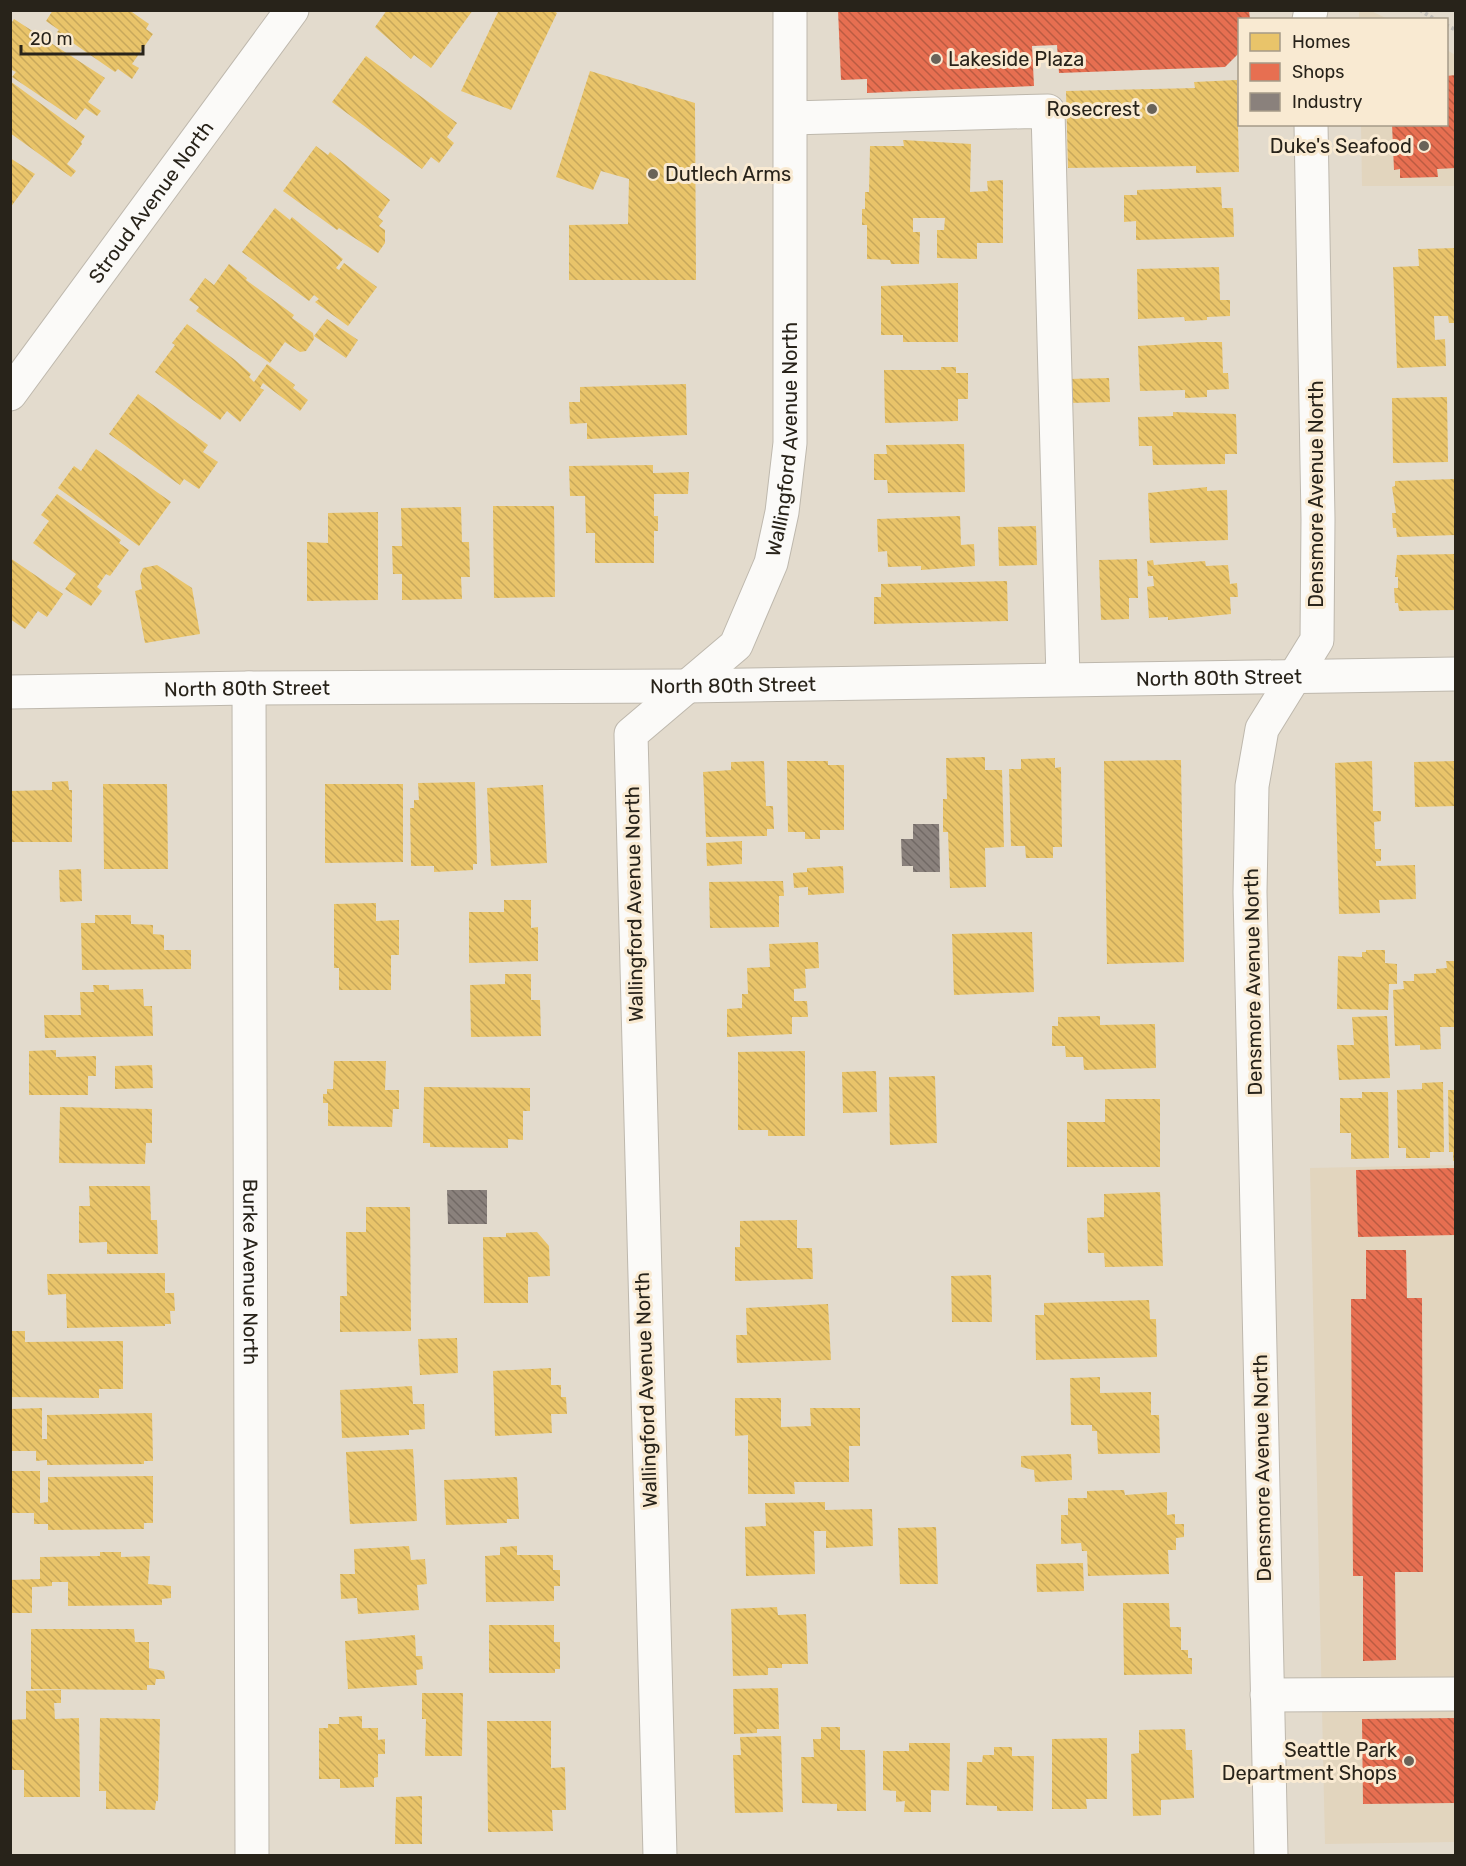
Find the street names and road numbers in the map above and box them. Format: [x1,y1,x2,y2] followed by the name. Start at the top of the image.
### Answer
[83,116,218,288] street label: Stroud Avenue North
[761,322,803,559] street label: Wallingford Avenue North
[1304,380,1328,608] street label: Densmore Avenue North
[1136,664,1302,691] street label: North 80th Street
[650,672,816,698] street label: North 80th Street
[164,676,330,701] street label: North 80th Street
[620,786,648,1022] street label: Wallingford Avenue North
[1239,868,1267,1096] street label: Densmore Avenue North
[238,1179,263,1365] street label: Burke Avenue North
[630,1272,662,1508] street label: Wallingford Avenue North
[1248,1354,1276,1582] street label: Densmore Avenue North

